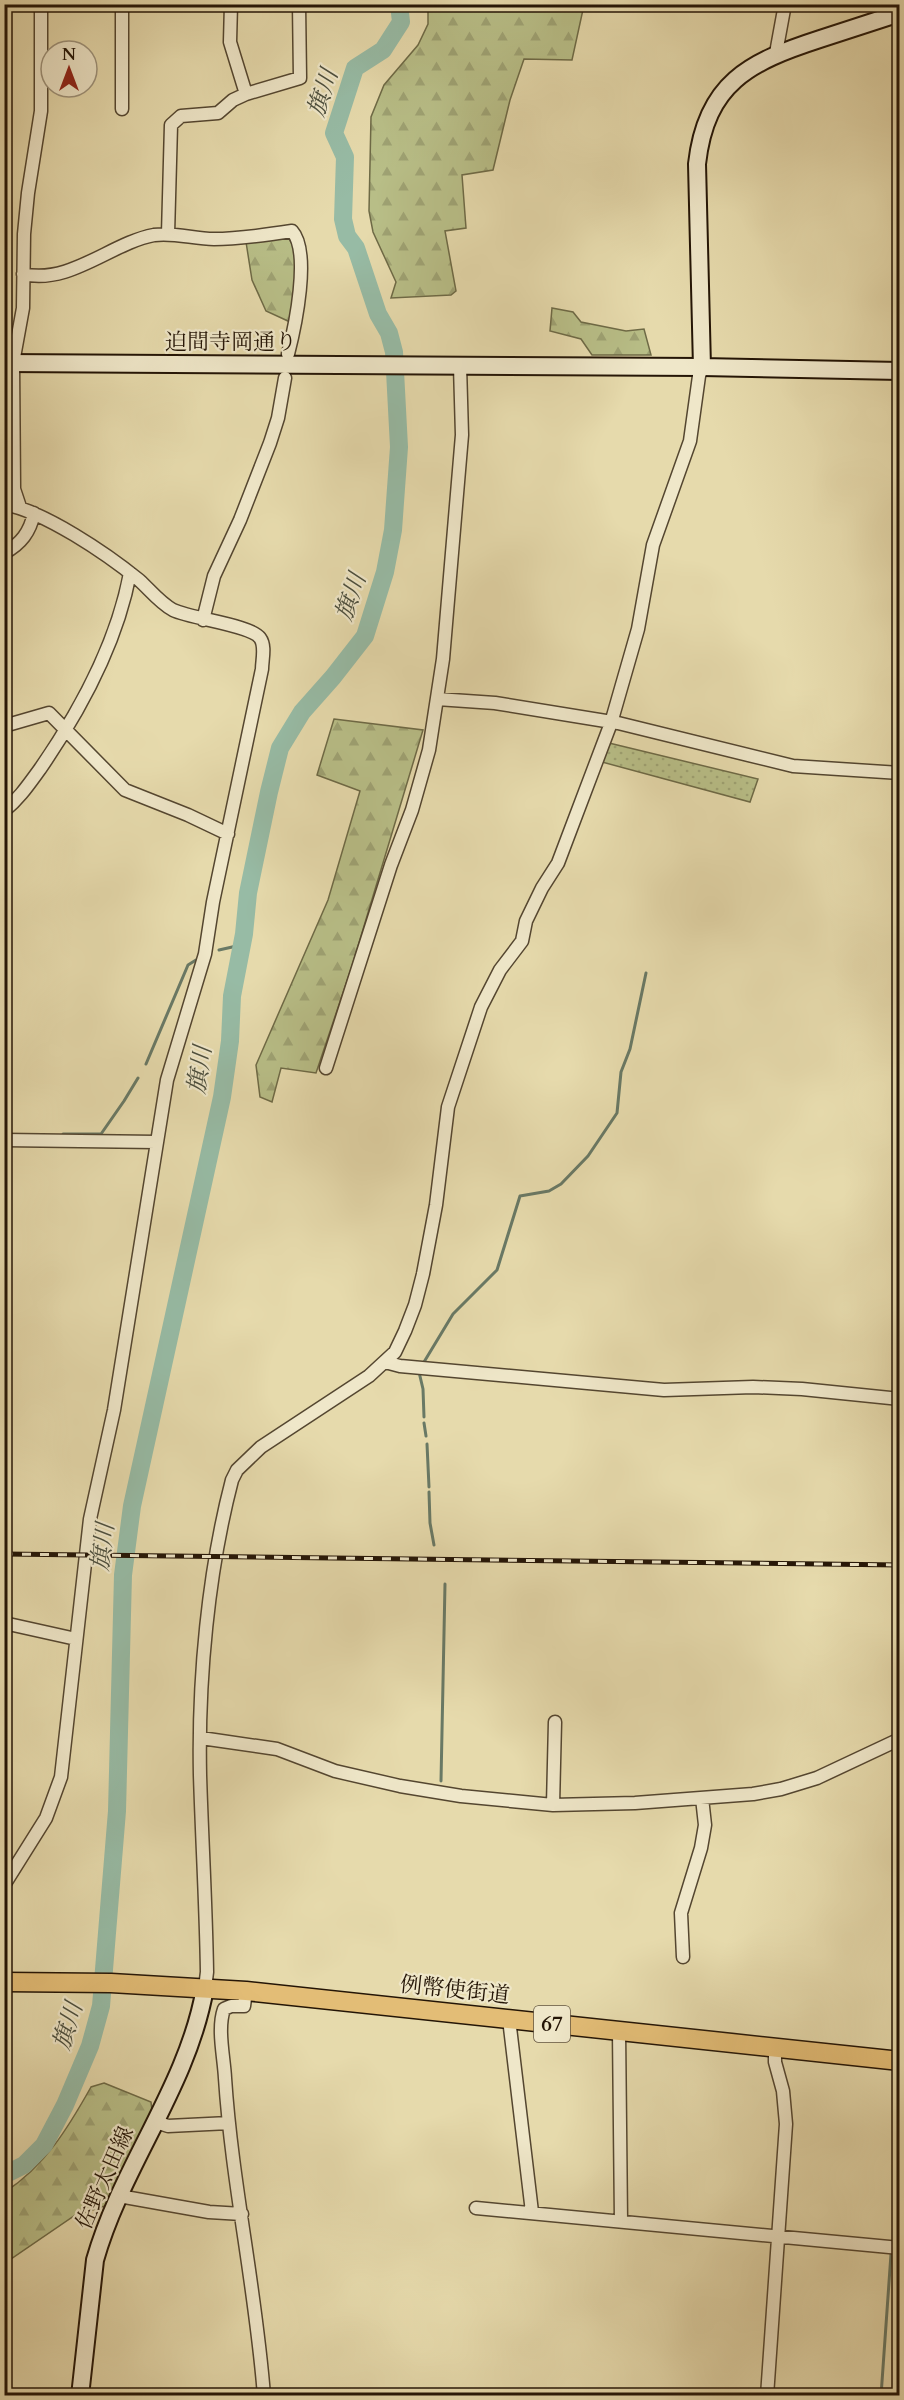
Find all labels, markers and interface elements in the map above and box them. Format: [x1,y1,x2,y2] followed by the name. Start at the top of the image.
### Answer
[39,39,99,99] north arrow
[62,44,76,66] text: N
[300,62,347,121] water label: 旗川
[165,327,297,357] street label: 迫間寺岡通り
[328,566,375,625] water label: 旗川
[180,1041,220,1096] water label: 旗川
[84,1518,123,1573] water label: 旗川
[399,1969,511,2011] street label: 例幣使街道
[45,1995,92,2054] water label: 旗川
[534,2006,570,2042] road number: 67
[69,2122,141,2234] street label: 佐野太田線

